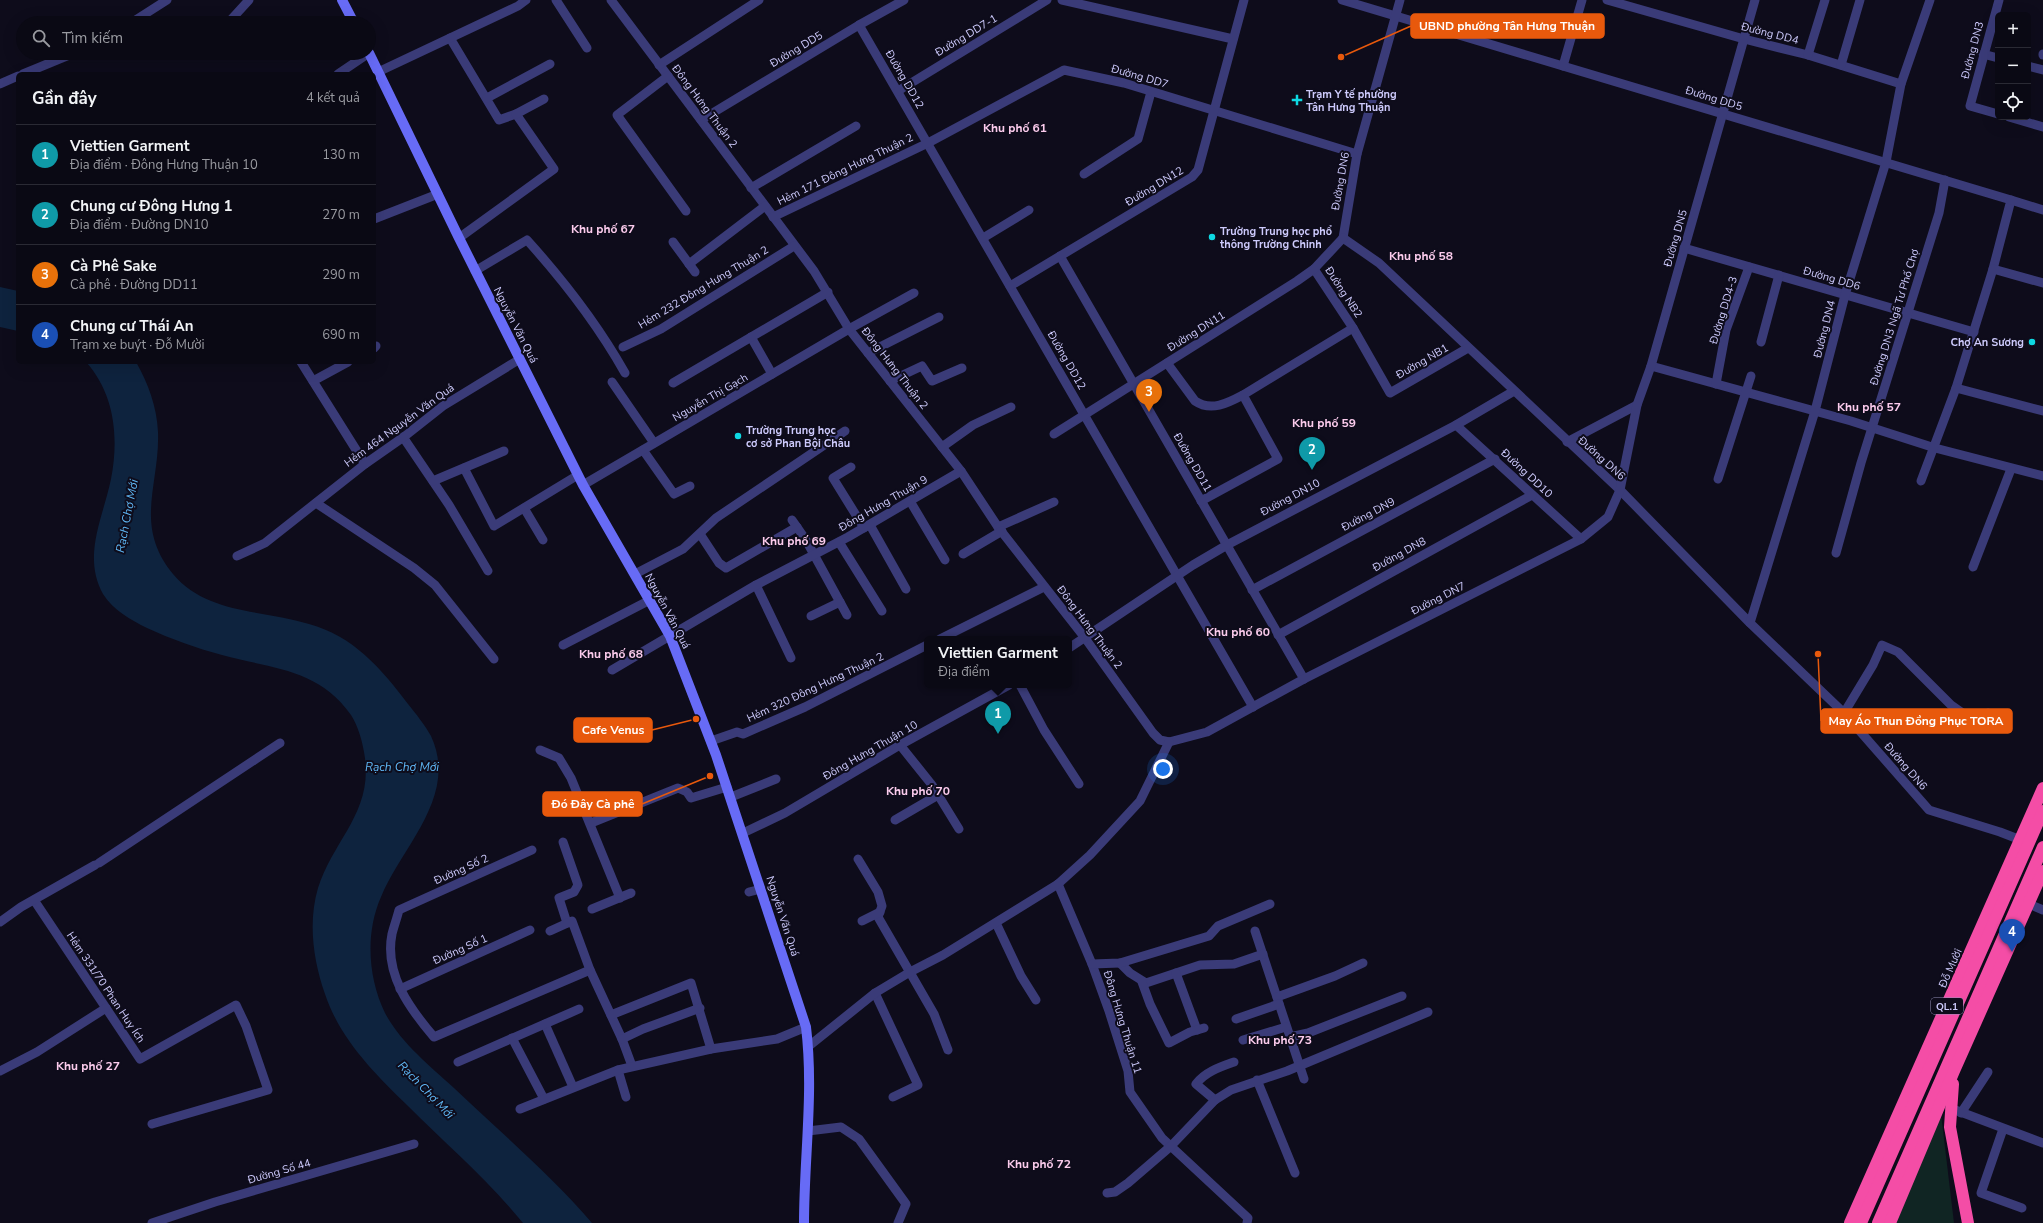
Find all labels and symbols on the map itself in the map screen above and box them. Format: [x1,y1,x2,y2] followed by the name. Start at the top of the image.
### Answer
[931,11,1000,60] street label: Đường DD7-1
[1411,14,1604,38] callout: UBND phường Tân Hưng Thuận
[1419,18,1595,34] text: UBND phường Tân Hưng Thuận
[1739,19,1801,48] street label: Đường DD4
[1957,20,1987,81] street label: Đường DN3
[766,28,826,72] street label: Đường DD5
[881,46,927,111] street label: Đường DD12
[668,61,741,151] street label: Đông Hưng Thuận 2
[1109,61,1170,92] street label: Đường DD7
[1683,82,1745,114] street label: Đường DD5
[1306,87,1397,115] place label: Trạm Y tế phường Tân Hưng Thuận
[1291,94,1303,106] marker: Trạm Y tế phường Tân Hưng Thuận
[983,120,1047,136] district label: Khu phố 61
[775,130,916,209] street label: Hẻm 171 Đông Hưng Thuận 2
[1328,150,1353,212] street label: Đường DN6
[1121,163,1186,210] street label: Đường DN12
[1660,207,1691,269] street label: Đường DN5
[571,221,635,237] district label: Khu phố 67
[1220,224,1332,252] place label: Trường Trung học phổ thông Trường Chinh
[1207,232,1217,242] marker: Trường Trung học phổ thông Trường Chinh
[635,242,771,332] street label: Hẻm 232 Đông Hưng Thuận 2
[1866,247,1922,388] street label: Đường DN3 Ngã Tư Phố Chợ
[1389,248,1453,264] district label: Khu phố 58
[1321,263,1366,321] street label: Đường NB2
[1801,263,1863,294] street label: Đường DD6
[1706,274,1741,347] street label: Đường DD4-3
[490,285,541,366] street label: Nguyễn Văn Quá
[1810,298,1839,360] street label: Đường DN4
[1164,308,1228,356] street label: Đường DN11
[857,323,931,413] street label: Đông Hưng Thuận 2
[1043,327,1089,392] street label: Đường DD12
[1950,335,2024,350] place label: Chợ An Sương
[2027,337,2037,347] marker: Chợ An Sương
[1392,340,1451,383] street label: Đường NB1
[670,370,751,425] street label: Nguyễn Thị Gạch
[1136,379,1162,412] pin: 3
[341,380,457,470] street label: Hẻm 464 Nguyễn Văn Quá
[1837,399,1901,415] district label: Khu phố 57
[1292,415,1356,431] district label: Khu phố 59
[746,423,850,451] place label: Trường Trung học cơ sở Phan Bội Châu
[1169,429,1215,494] street label: Đường DD11
[733,431,743,441] marker: Trường Trung học cơ sở Phan Bội Châu
[1574,432,1629,484] street label: Đường DN6
[1299,437,1325,470] pin: 2
[1497,445,1556,501] street label: Đường DD10
[835,472,930,536] street label: Đông Hưng Thuận 9
[1257,475,1323,520] street label: Đường DN10
[112,478,142,554] water label: Rạch Chợ Mới
[1338,494,1398,535] street label: Đường DN9
[762,533,826,549] district label: Khu phố 69
[1369,533,1429,576] street label: Đường DN8
[641,571,694,652] street label: Nguyễn Văn Quá
[1408,578,1468,619] street label: Đường DN7
[1053,582,1126,672] street label: Đông Hưng Thuận 2
[1206,624,1270,640] district label: Khu phố 60
[579,646,643,662] district label: Khu phố 68
[744,649,886,726] street label: Hẻm 320 Đông Hưng Thuận 2
[985,701,1011,734] pin: 1
[1821,709,2012,733] callout: May Áo Thun Đồng Phục TORA
[1829,713,2003,729] text: May Áo Thun Đồng Phục TORA
[819,717,921,784] street label: Đông Hưng Thuận 10
[574,718,652,742] callout: Cafe Venus
[582,722,644,738] text: Cafe Venus
[1880,738,1931,794] street label: Đường DN6
[365,759,439,775] water label: Rạch Chợ Mới
[1153,759,1173,779] your location
[886,783,950,799] district label: Khu phố 70
[543,792,642,816] callout: Đó Đây Cà phê
[551,796,635,812] text: Đó Đây Cà phê
[431,851,491,889] street label: Đường Số 2
[762,874,803,958] street label: Nguyễn Văn Quá
[1999,919,2025,952] pin: 4
[63,928,149,1046] street label: Hẻm 331/70 Phan Huy Ích
[430,931,490,969] street label: Đường Số 1
[1935,946,1966,991] street label: Đỗ Mười
[1099,968,1145,1076] street label: Đông Hưng Thuận 11
[1931,998,1963,1014] road number: QL.1
[1248,1032,1312,1048] district label: Khu phố 73
[56,1058,120,1074] district label: Khu phố 27
[394,1058,458,1122] water label: Rạch Chợ Mới
[245,1155,313,1188] street label: Đường Số 44
[1007,1156,1071,1172] district label: Khu phố 72

